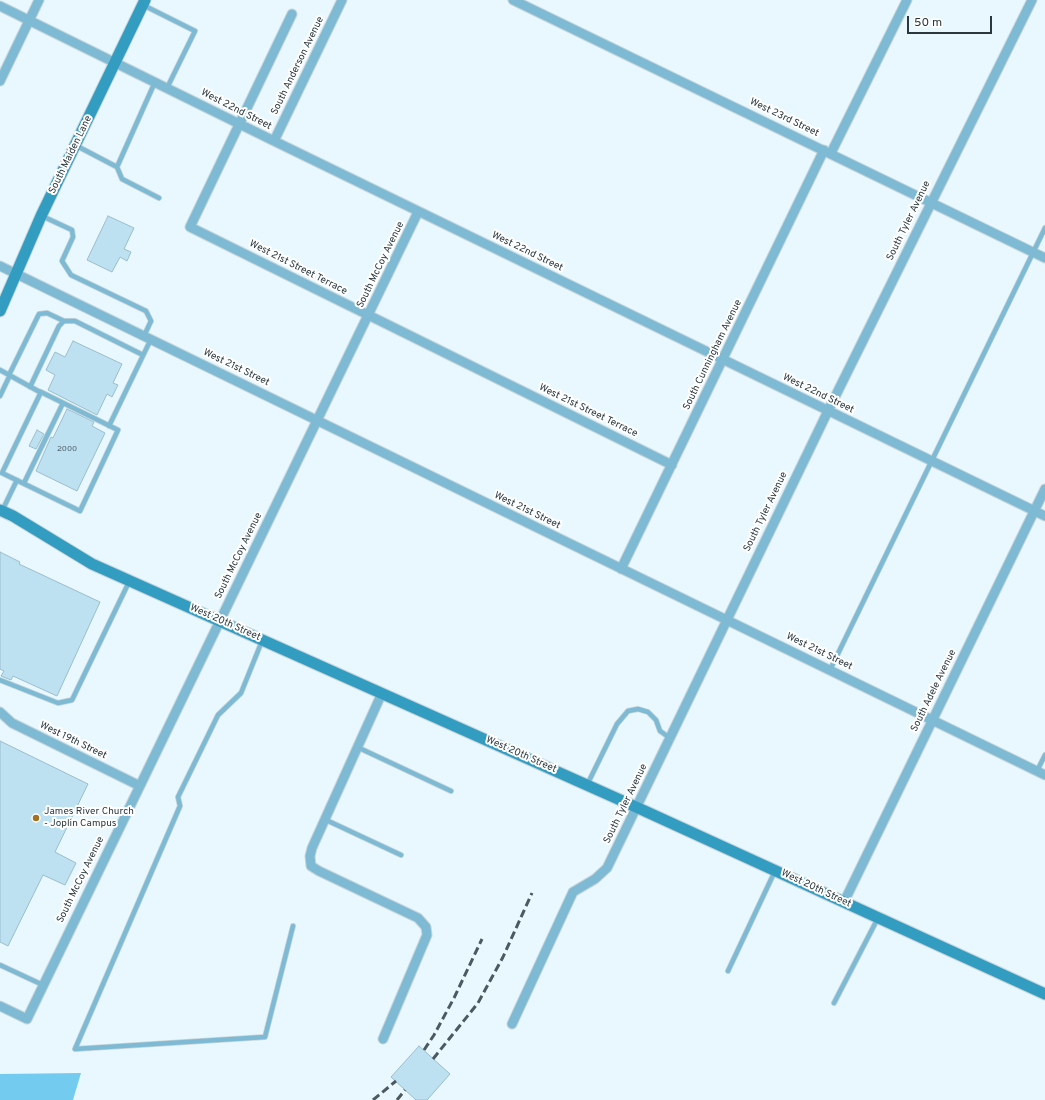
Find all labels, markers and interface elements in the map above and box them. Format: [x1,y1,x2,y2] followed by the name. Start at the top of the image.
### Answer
[909,8,994,34] scale bar
[269,15,327,117] street label: South Anderson Avenue
[914,15,942,31] text: 50 m
[199,87,273,133] street label: West 22nd Street
[747,96,821,140] street label: West 23rd Street
[47,114,95,196] street label: South Maiden Lane
[885,179,933,263] street label: South Tyler Avenue
[355,220,407,310] street label: South McCoy Avenue
[489,230,565,274] street label: West 22nd Street
[247,238,349,298] street label: West 21st Street Terrace
[681,298,745,412] street label: South Cunningham Avenue
[201,347,271,389] street label: West 21st Street
[780,372,856,416] street label: West 22nd Street
[537,382,639,440] street label: West 21st Street Terrace
[57,444,77,454] house number: 2000
[742,470,790,554] street label: South Tyler Avenue
[492,490,562,532] street label: West 21st Street
[213,511,265,601] street label: South McCoy Avenue
[188,602,262,644] street label: West 20th Street
[784,631,854,673] street label: West 21st Street
[909,648,959,734] street label: South Adele Avenue
[38,720,108,762] street label: West 19th Street
[484,734,558,776] street label: West 20th Street
[602,762,650,846] street label: South Tyler Avenue
[44,806,134,830] place label: James River Church - Joplin Campus
[31,813,41,823] marker: James River Church - Joplin Campus
[55,835,107,925] street label: South McCoy Avenue
[779,868,853,910] street label: West 20th Street

